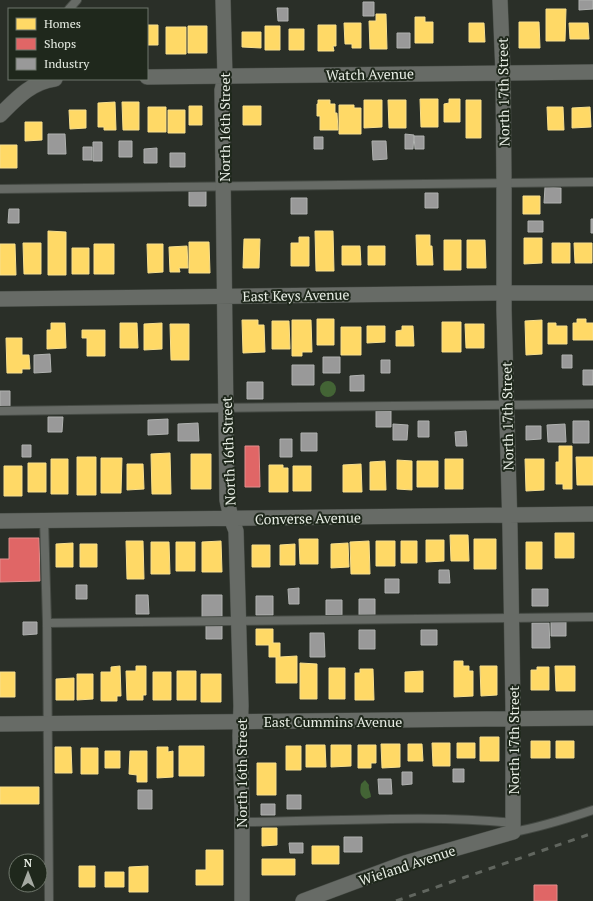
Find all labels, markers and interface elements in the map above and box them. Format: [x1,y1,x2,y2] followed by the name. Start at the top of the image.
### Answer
[8,8,148,80] legend
[44,16,81,31] text: Homes
[44,36,76,51] text: Shops
[493,37,513,146] street label: North 17th Street
[44,56,90,71] text: Industry
[326,64,414,84] street label: Watch Avenue
[215,72,234,182] street label: North 16th Street
[242,285,350,305] street label: East Keys Avenue
[497,361,517,470] street label: North 17th Street
[217,395,239,506] street label: North 16th Street
[255,508,361,528] street label: Converse Avenue
[504,685,523,794] street label: North 17th Street
[264,712,402,731] street label: East Cummins Avenue
[232,718,251,828] street label: North 16th Street
[356,840,458,890] street label: Wieland Avenue
[8,853,48,893] north arrow
[24,856,33,870] text: N

